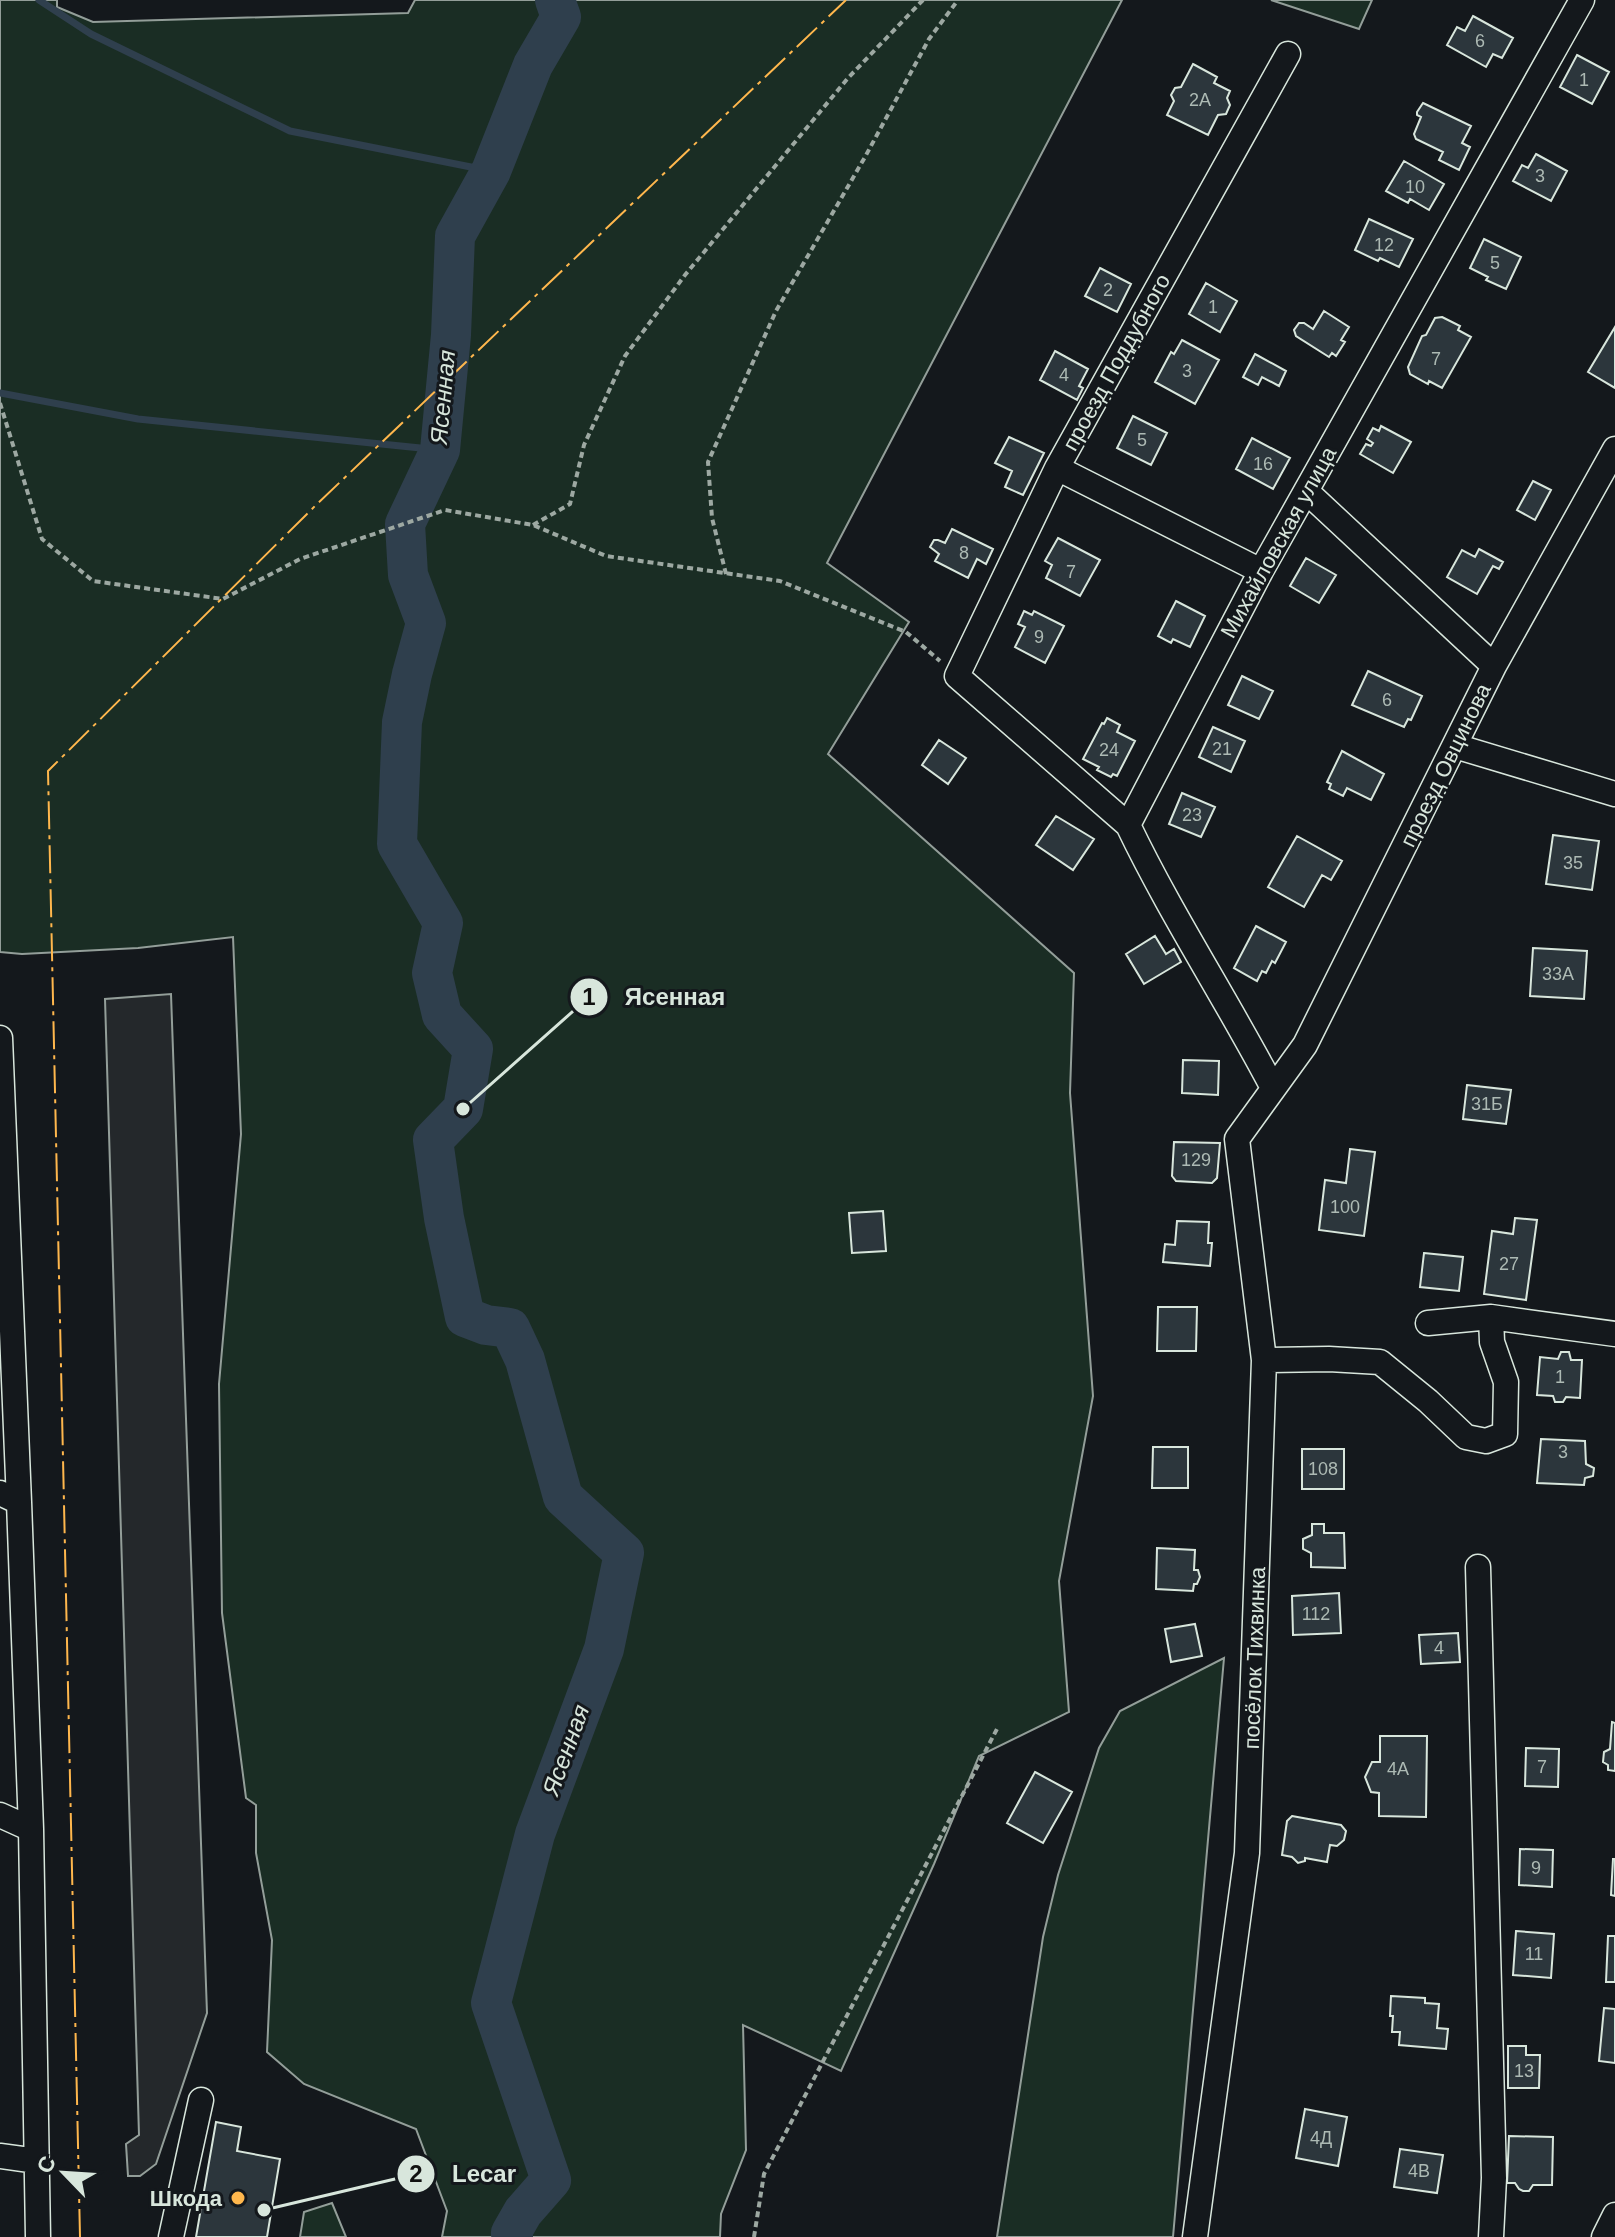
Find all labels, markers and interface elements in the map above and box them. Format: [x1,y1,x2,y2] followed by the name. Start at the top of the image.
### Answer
[1475,31,1485,51] house number: 6
[1579,70,1589,90] house number: 1
[1189,90,1211,110] house number: 2А
[1535,166,1545,186] house number: 3
[1405,177,1425,197] house number: 10
[1374,235,1394,255] house number: 12
[1490,253,1500,273] house number: 5
[1058,270,1175,455] street label: проезд Поддубного
[1103,280,1113,300] house number: 2
[1208,297,1218,317] house number: 1
[425,349,460,447] water label: Ясенная
[1431,349,1441,369] house number: 7
[1182,361,1192,381] house number: 3
[1059,365,1069,385] house number: 4
[1137,430,1147,450] house number: 5
[1216,442,1342,642] street label: Михайловская улица
[1253,454,1273,474] house number: 16
[959,543,969,563] house number: 8
[1066,562,1076,582] house number: 7
[1034,627,1044,647] house number: 9
[1395,679,1496,851] street label: проезд Овцинова
[1382,690,1392,710] house number: 6
[1212,739,1232,759] house number: 21
[1099,740,1119,760] house number: 24
[1182,805,1202,825] house number: 23
[1563,853,1583,873] house number: 35
[1542,964,1574,984] house number: 33А
[569,973,741,1021] callout: Ясенная
[582,983,596,1010] text: 1
[625,983,725,1010] text: Ясенная
[1471,1094,1503,1114] house number: 31Б
[1181,1150,1211,1170] house number: 129
[1330,1197,1360,1217] house number: 100
[1499,1254,1519,1274] house number: 27
[1555,1367,1565,1387] house number: 1
[1558,1442,1568,1462] house number: 3
[1308,1459,1338,1479] house number: 108
[1239,1566,1270,1750] street label: посёлок Тихвинка
[1302,1604,1330,1624] house number: 112
[1434,1638,1444,1658] house number: 4
[536,1701,594,1801] water label: Ясенная
[1537,1757,1547,1777] house number: 7
[1387,1759,1409,1779] house number: 4А
[1531,1858,1541,1878] house number: 9
[1525,1944,1543,1964] house number: 11
[1514,2061,1534,2081] house number: 13
[1310,2128,1332,2148] house number: 4Д
[24,2133,104,2213] north arrow
[396,2150,532,2198] callout: Lecar
[32,2152,61,2177] text: С
[409,2160,423,2187] text: 2
[452,2160,516,2187] text: Lecar
[1408,2161,1430,2181] house number: 4В
[150,2186,223,2211] place label: Шкода
[229,2189,247,2207] marker: Шкода

